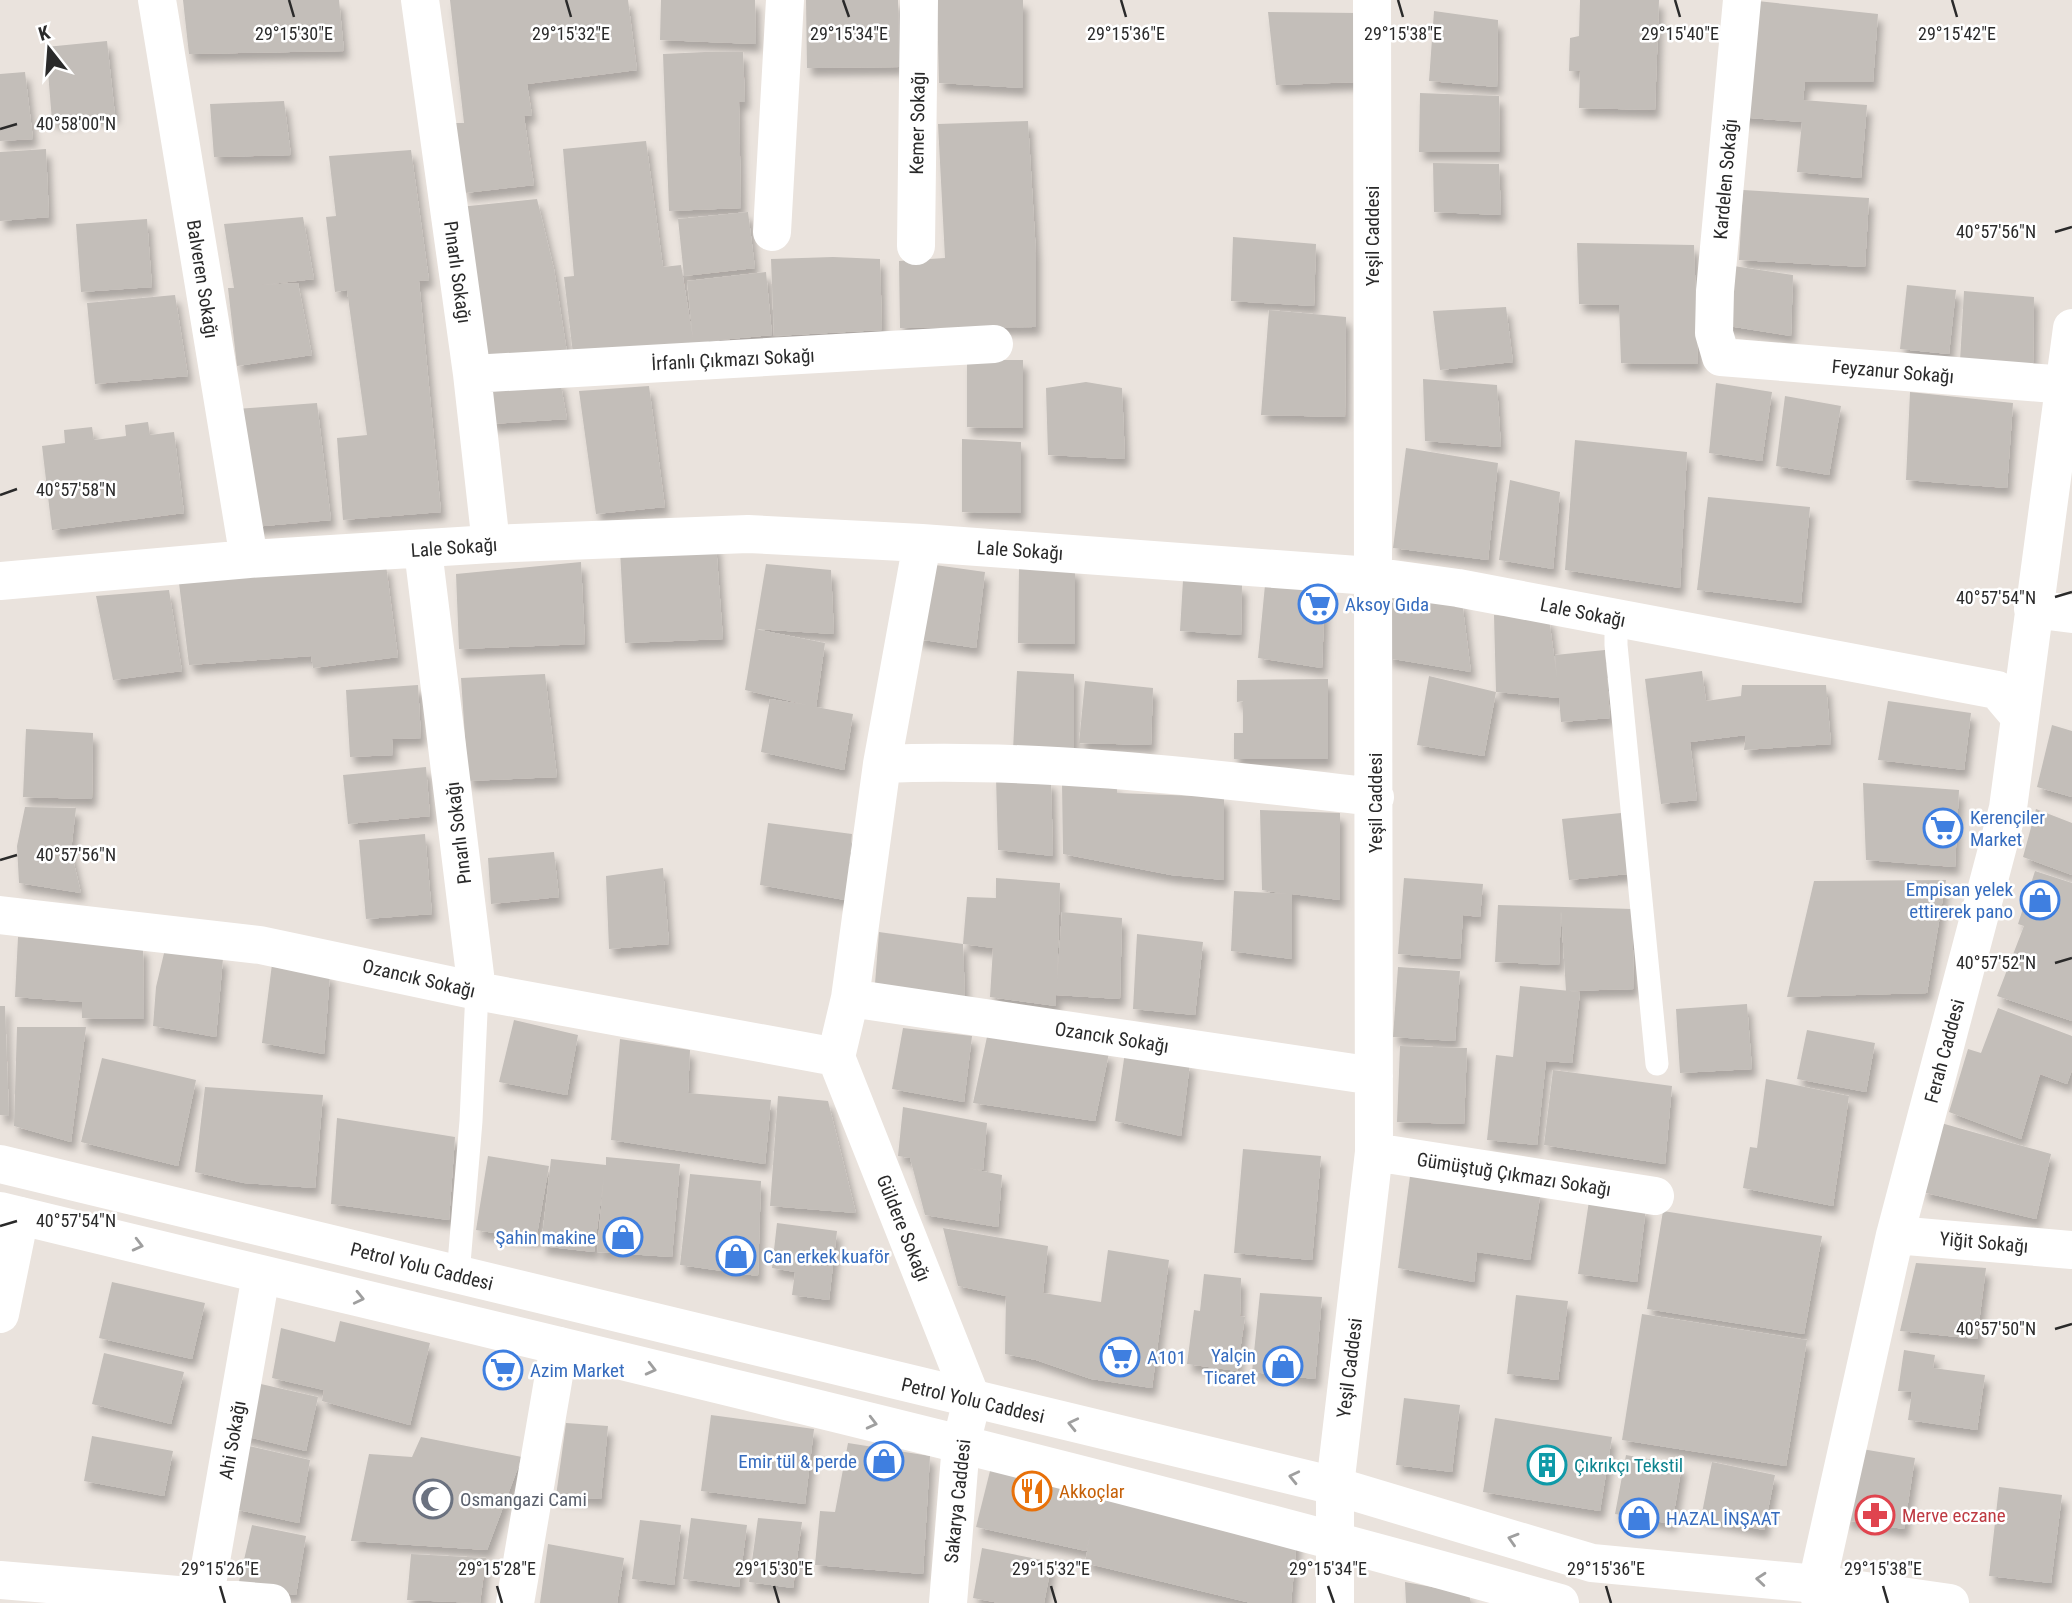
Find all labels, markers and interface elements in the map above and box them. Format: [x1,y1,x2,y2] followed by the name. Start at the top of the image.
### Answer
[14,14,84,84] north arrow
[36,21,53,46] text: K
[255,23,333,44] text: 29°15'30"E
[532,23,610,44] text: 29°15'32"E
[810,23,888,44] text: 29°15'34"E
[1087,23,1165,44] text: 29°15'36"E
[1364,23,1442,44] text: 29°15'38"E
[1641,23,1719,44] text: 29°15'40"E
[1918,23,1996,44] text: 29°15'42"E
[905,71,930,175] street label: Kemer Sokağı
[36,113,116,134] text: 40°58'00"N
[1709,118,1742,240] street label: Kardelen Sokağı
[1361,186,1384,286] street label: Yeşil Caddesi
[182,218,223,340] street label: Balveren Sokağı
[439,219,476,325] street label: Pınarlı Sokağı
[1956,221,2036,242] text: 40°57'56"N
[651,344,815,375] street label: İrfanlı Çıkmazı Sokağı
[1831,355,1955,388] street label: Feyzanur Sokağı
[36,479,116,500] text: 40°57'58"N
[410,533,498,562] street label: Lale Sokağı
[976,536,1064,565] street label: Lale Sokağı
[1297,583,1339,625] supermarket icon: Aksoy Gıda
[1956,587,2036,608] text: 40°57'54"N
[1345,593,1429,616] place label: Aksoy Gıda
[1538,593,1628,632] street label: Lale Sokağı
[1364,753,1387,853] street label: Yeşil Caddesi
[441,780,476,886] street label: Pınarlı Sokağı
[1970,806,2045,851] place label: Kerençiler Market
[1922,807,1964,849] supermarket icon: Kerençiler Market
[36,844,116,865] text: 40°57'56"N
[1906,878,2013,923] place label: Empisan yelek ettirerek pano
[2019,879,2061,921] shop icon: Empisan yelek ettirerek pano
[1956,952,2036,973] text: 40°57'52"N
[360,954,478,1003] street label: Ozancık Sokağı
[1920,997,1969,1106] street label: Ferah Caddesi
[1053,1017,1171,1058] street label: Ozancık Sokağı
[1415,1148,1613,1201] street label: Gümüştuğ Çıkmazı Sokağı
[872,1172,935,1285] street label: Güldere Sokağı
[36,1210,116,1231] text: 40°57'54"N
[602,1216,644,1258] shop icon: Şahin makine
[496,1226,596,1249] place label: Şahin makine
[1939,1227,2029,1258] street label: Yiğit Sokağı
[715,1235,757,1277] shop icon: Can erkek kuaför
[132,1237,144,1251] one-way arrow
[348,1238,496,1295] street label: Petrol Yolu Caddesi
[763,1245,890,1268] place label: Can erkek kuaför
[353,1290,365,1304] one-way arrow
[1332,1317,1367,1419] street label: Yeşil Caddesi
[1956,1318,2036,1339] text: 40°57'50"N
[1099,1336,1141,1378] supermarket icon: A101
[1204,1344,1256,1389] place label: Yalçin Ticaret
[1262,1345,1304,1387] shop icon: Yalçin Ticaret
[1147,1346,1186,1369] place label: A101
[482,1349,524,1391] supermarket icon: Azim Market
[530,1359,625,1382] place label: Azim Market
[645,1361,657,1375] one-way arrow
[899,1373,1047,1428] street label: Petrol Yolu Caddesi
[214,1399,251,1481] street label: Ahi Sokağı
[866,1414,878,1429] one-way arrow
[1067,1418,1079,1432] one-way arrow
[940,1438,975,1564] street label: Sakarya Caddesi
[863,1440,905,1482] shop icon: Emir tül & perde
[1526,1444,1568,1486] building icon: Çıkrıkçı Tekstil
[738,1450,857,1473] place label: Emir tül & perde
[1574,1454,1683,1477] place label: Çıkrıkçı Tekstil
[1011,1470,1053,1512] restaurant icon: Akkoçlar
[1288,1470,1300,1485] one-way arrow
[412,1478,454,1520] mosque icon: Osmangazi Cami
[1059,1480,1125,1503] place label: Akkoçlar
[460,1488,587,1511] place label: Osmangazi Cami
[1854,1494,1896,1536] pharmacy icon: Merve eczane
[1618,1497,1660,1539] shop icon: HAZAL İNŞAAT
[1902,1504,2006,1527] place label: Merve eczane
[1666,1507,1780,1530] place label: HAZAL İNŞAAT
[1507,1533,1519,1548] one-way arrow
[181,1558,259,1579] text: 29°15'26"E
[458,1558,536,1579] text: 29°15'28"E
[735,1558,813,1579] text: 29°15'30"E
[1012,1558,1090,1579] text: 29°15'32"E
[1289,1558,1367,1579] text: 29°15'34"E
[1567,1558,1645,1579] text: 29°15'36"E
[1844,1558,1922,1579] text: 29°15'38"E
[1755,1572,1766,1587] one-way arrow

